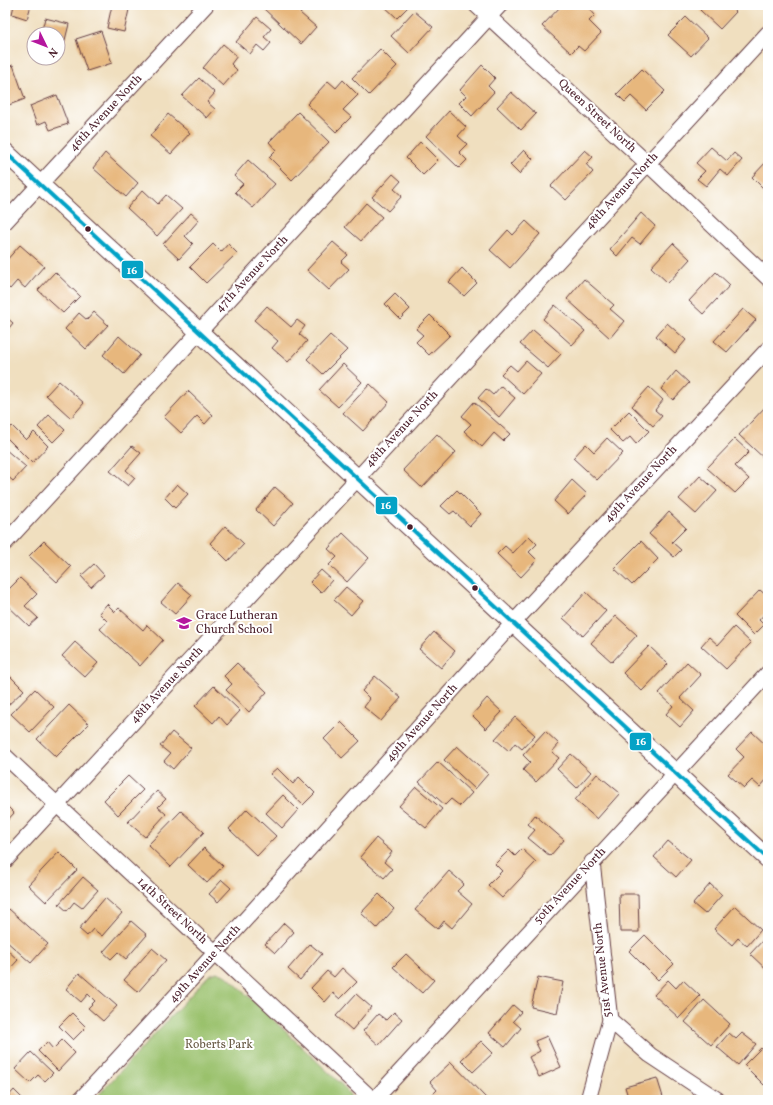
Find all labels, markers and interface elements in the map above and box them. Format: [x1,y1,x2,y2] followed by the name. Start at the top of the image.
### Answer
[26,26,66,66] north arrow
[44,44,60,60] text: N
[66,71,146,155] street label: 46th Avenue North
[554,75,640,157] street label: Queen Street North
[582,149,662,233] street label: 48th Avenue North
[83,224,93,234] unlabelled marker
[212,232,292,316] street label: 47th Avenue North
[121,260,144,279] line badge: 16
[127,264,137,279] text: 16
[362,387,442,471] street label: 48th Avenue North
[601,442,681,526] street label: 49th Avenue North
[375,496,398,515] line badge: 16
[381,499,391,514] text: 16
[405,522,415,532] unlabelled marker
[470,583,480,593] unlabelled marker
[196,608,278,638] place label: Grace Lutheran Church School
[175,614,193,632] school or university icon: Grace Lutheran Church School
[127,643,207,727] street label: 48th Avenue North
[383,680,461,766] street label: 49th Avenue North
[629,732,652,751] line badge: 16
[636,735,646,750] text: 16
[530,844,610,928] street label: 50th Avenue North
[133,874,211,948] street label: 14th Street North
[166,921,244,1007] street label: 49th Avenue North
[590,922,616,1018] street label: 51st Avenue North
[185,1037,253,1053] park label: Roberts Park

